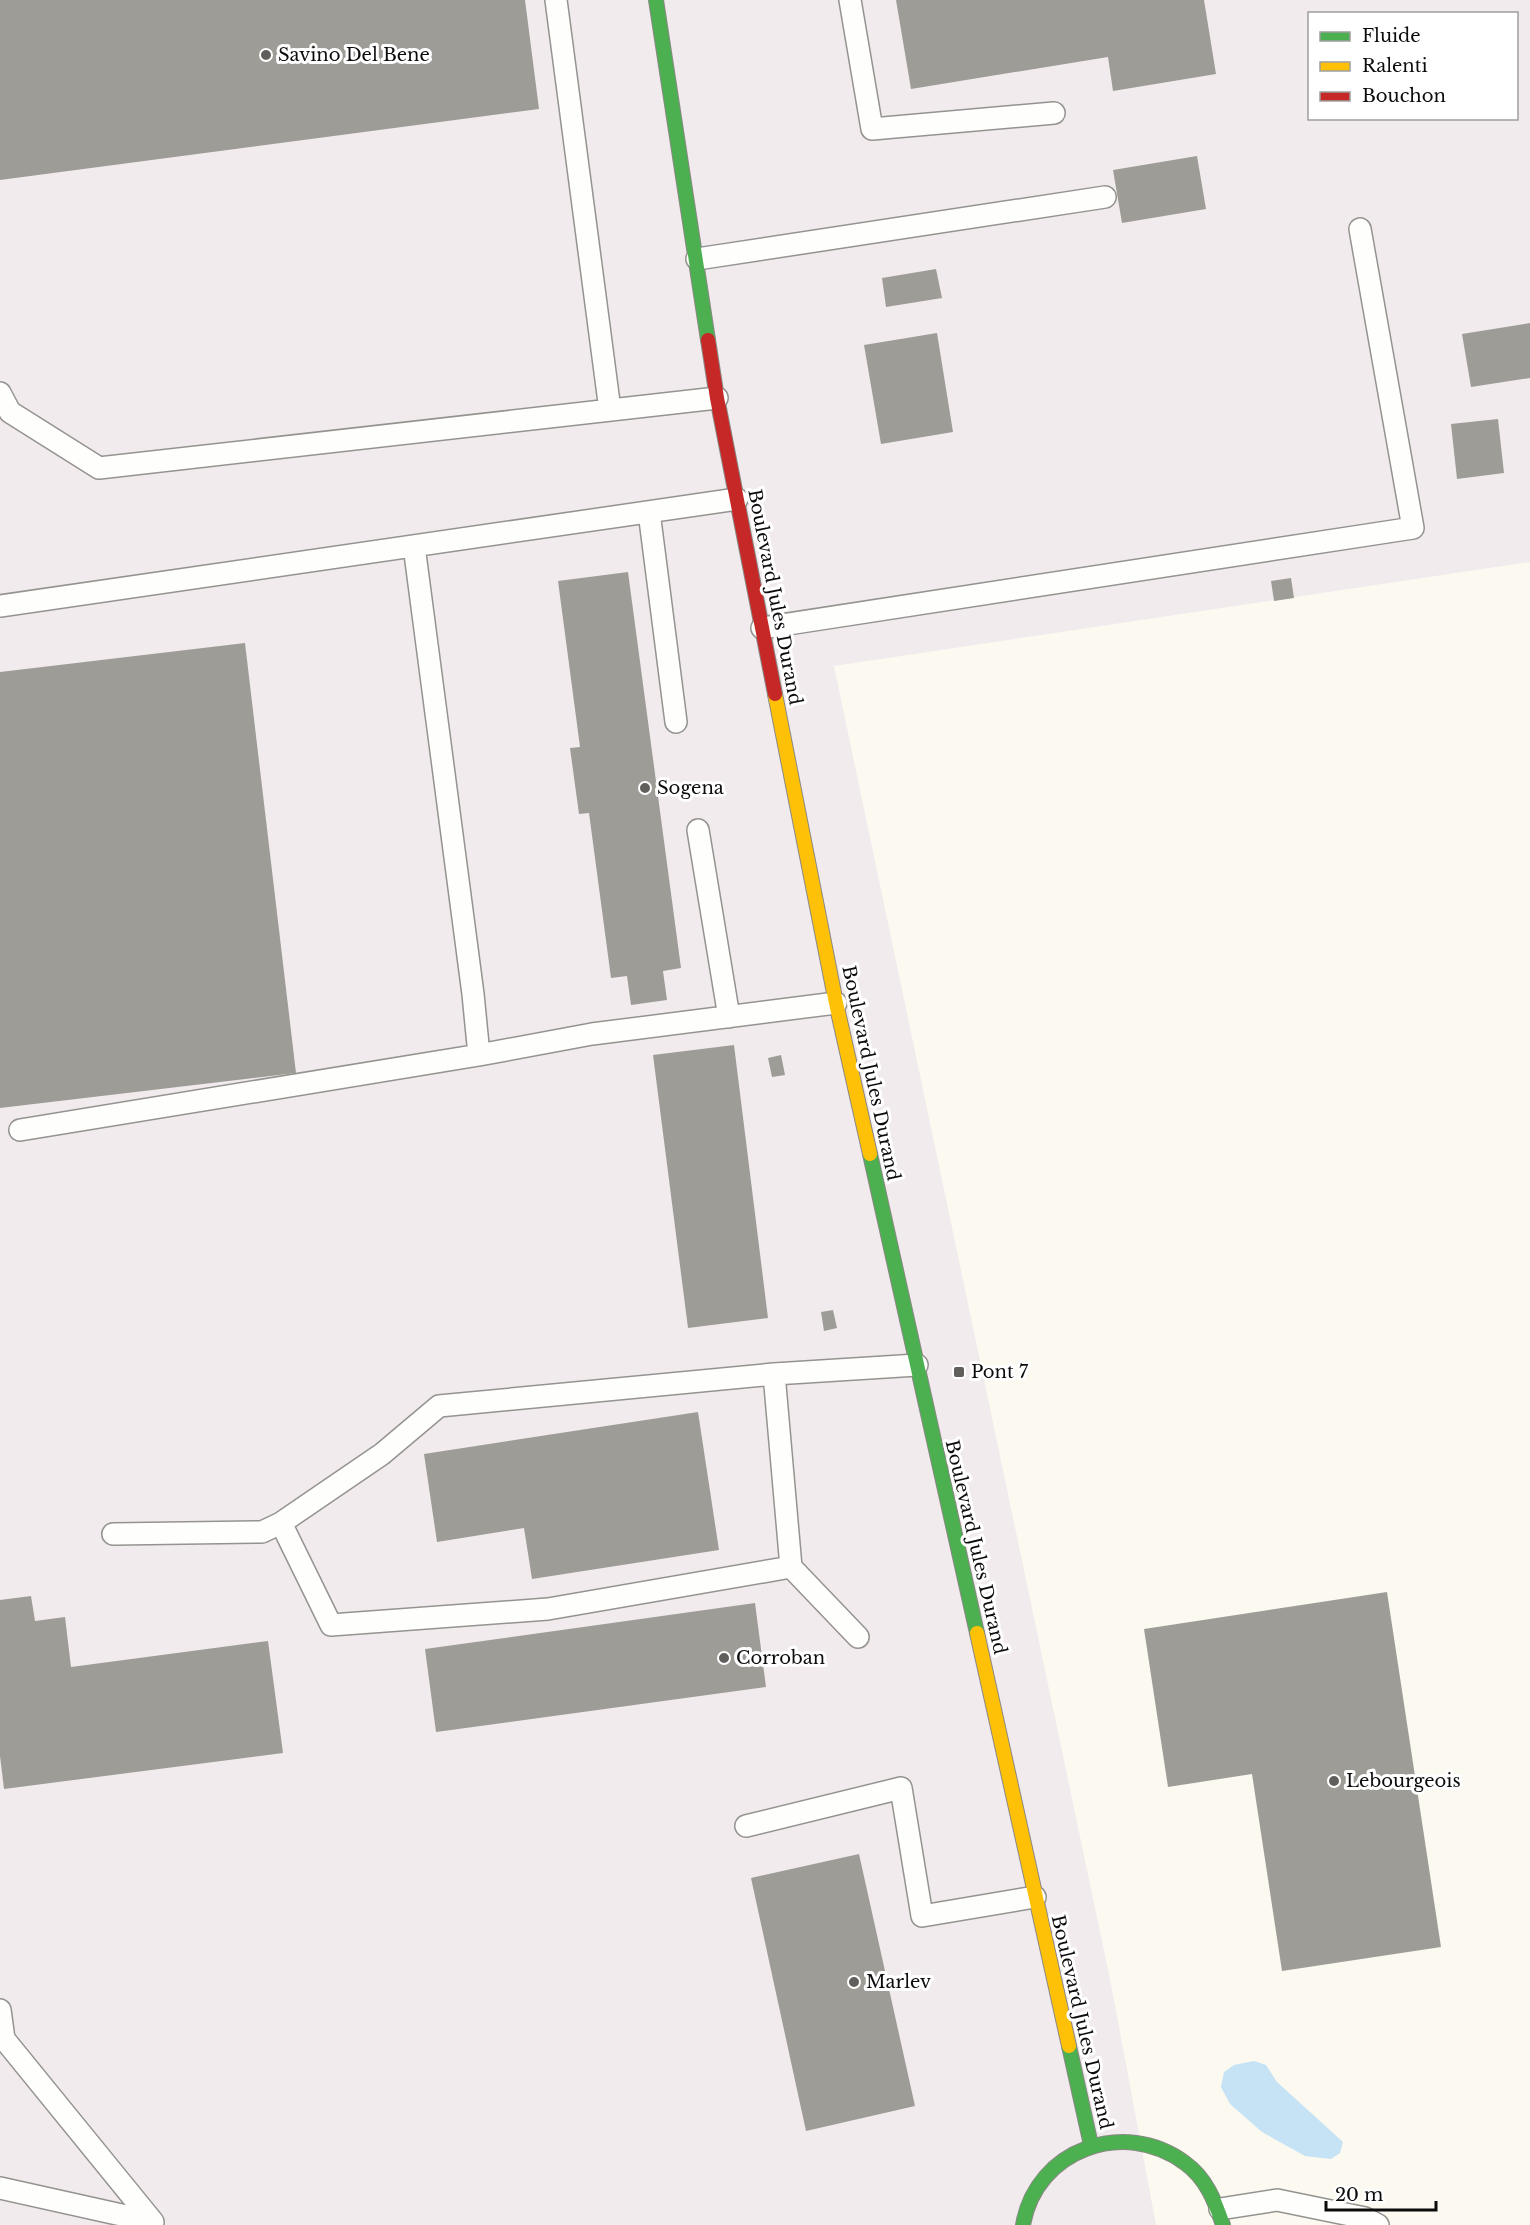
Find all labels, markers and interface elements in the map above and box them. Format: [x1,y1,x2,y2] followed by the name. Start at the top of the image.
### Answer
[1308,12,1518,120] legend
[1362,25,1421,47] text: Fluide
[278,44,430,66] place label: Savino Del Bene
[259,48,273,62] marker: Savino Del Bene
[1362,55,1428,77] text: Ralenti
[1362,85,1446,107] text: Bouchon
[743,487,807,707] street label: Boulevard Jules Durand
[657,777,724,799] place label: Sogena
[638,781,652,795] marker: Sogena
[837,963,905,1183] street label: Boulevard Jules Durand
[971,1361,1029,1383] place label: Pont 7
[952,1365,966,1379] marker: Pont 7
[941,1438,1011,1656] street label: Boulevard Jules Durand
[736,1647,825,1669] place label: Corroban
[717,1651,731,1665] marker: Corroban
[1346,1770,1461,1792] place label: Lebourgeois
[1327,1774,1341,1788] marker: Lebourgeois
[1047,1913,1117,2131] street label: Boulevard Jules Durand
[866,1971,931,1993] place label: Marlev
[847,1975,861,1989] marker: Marlev
[1326,2174,1436,2212] scale bar
[1335,2184,1383,2206] text: 20 m

